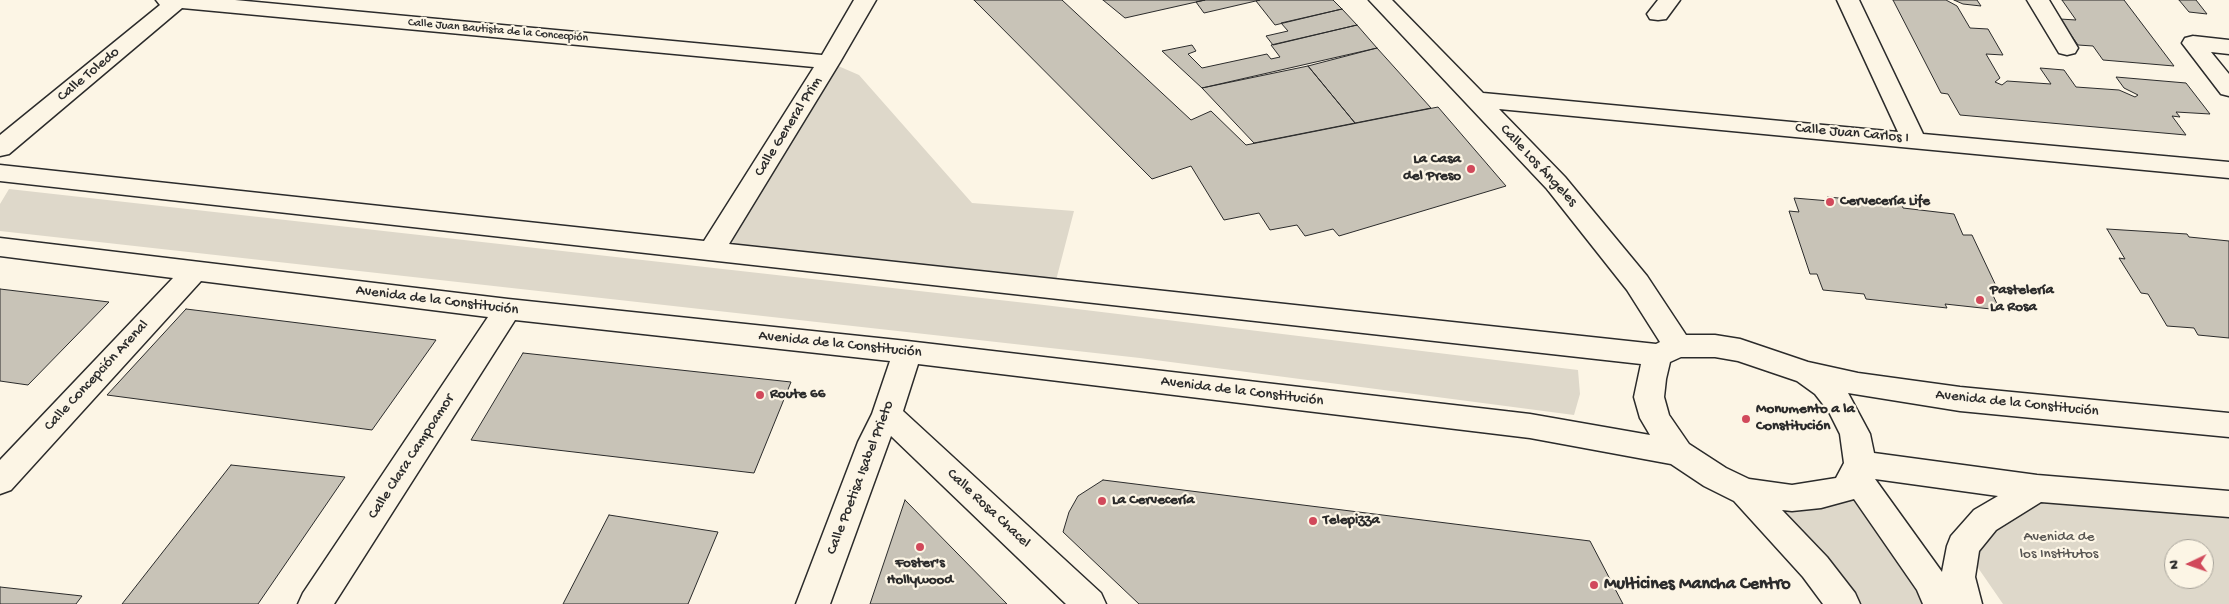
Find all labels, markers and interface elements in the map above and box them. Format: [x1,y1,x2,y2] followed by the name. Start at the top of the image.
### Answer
[407,16,589,46] street label: Calle Juan Bautista de la Concecpión
[54,44,124,106] street label: Calle Toledo
[751,74,827,180] street label: Calle General Prim
[1794,120,1910,148] street label: Calle Juan Carlos I
[1495,121,1581,211] street label: Calle Los Ángeles
[1403,151,1461,186] place label: La Casa del Preso
[1465,163,1477,175] marker: La Casa del Preso
[1840,193,1930,211] place label: Cervecería Life
[1824,196,1836,208] marker: Cervecería Life
[355,282,519,320] street label: Avenida de la Constitución
[1990,282,2054,317] place label: Pastelería La Rosa
[1974,294,1986,306] marker: Pastelería La Rosa
[41,317,153,435] street label: Calle Concepción Arenal
[758,327,922,363] street label: Avenida de la Constitución
[1160,373,1324,411] street label: Avenida de la Constitución
[770,386,825,404] place label: Route 66
[1935,386,2099,422] street label: Avenida de la Constitución
[754,389,766,401] marker: Route 66
[365,391,459,523] street label: Calle Clara Campoamor
[823,399,899,557] street label: Calle Poetisa Isabel Prieto
[1756,401,1855,436] place label: Monumento a la Constitución
[1740,413,1752,425] marker: Monumento a la Constitución
[942,466,1034,552] street label: Calle Rosa Chacel
[1112,492,1195,510] place label: La Cervecería
[1096,495,1108,507] marker: La Cervecería
[1323,512,1380,530] place label: Telepizza
[1307,515,1319,527] marker: Telepizza
[2020,529,2098,564] park label: Avenida de los Institutos
[2164,539,2214,589] north arrow
[914,541,926,553] marker: Foster's Hollywood
[887,555,953,590] place label: Foster's Hollywood
[2166,560,2183,570] text: N
[1604,574,1791,596] place label: Multicines Mancha Centro
[1588,579,1600,591] marker: Multicines Mancha Centro

